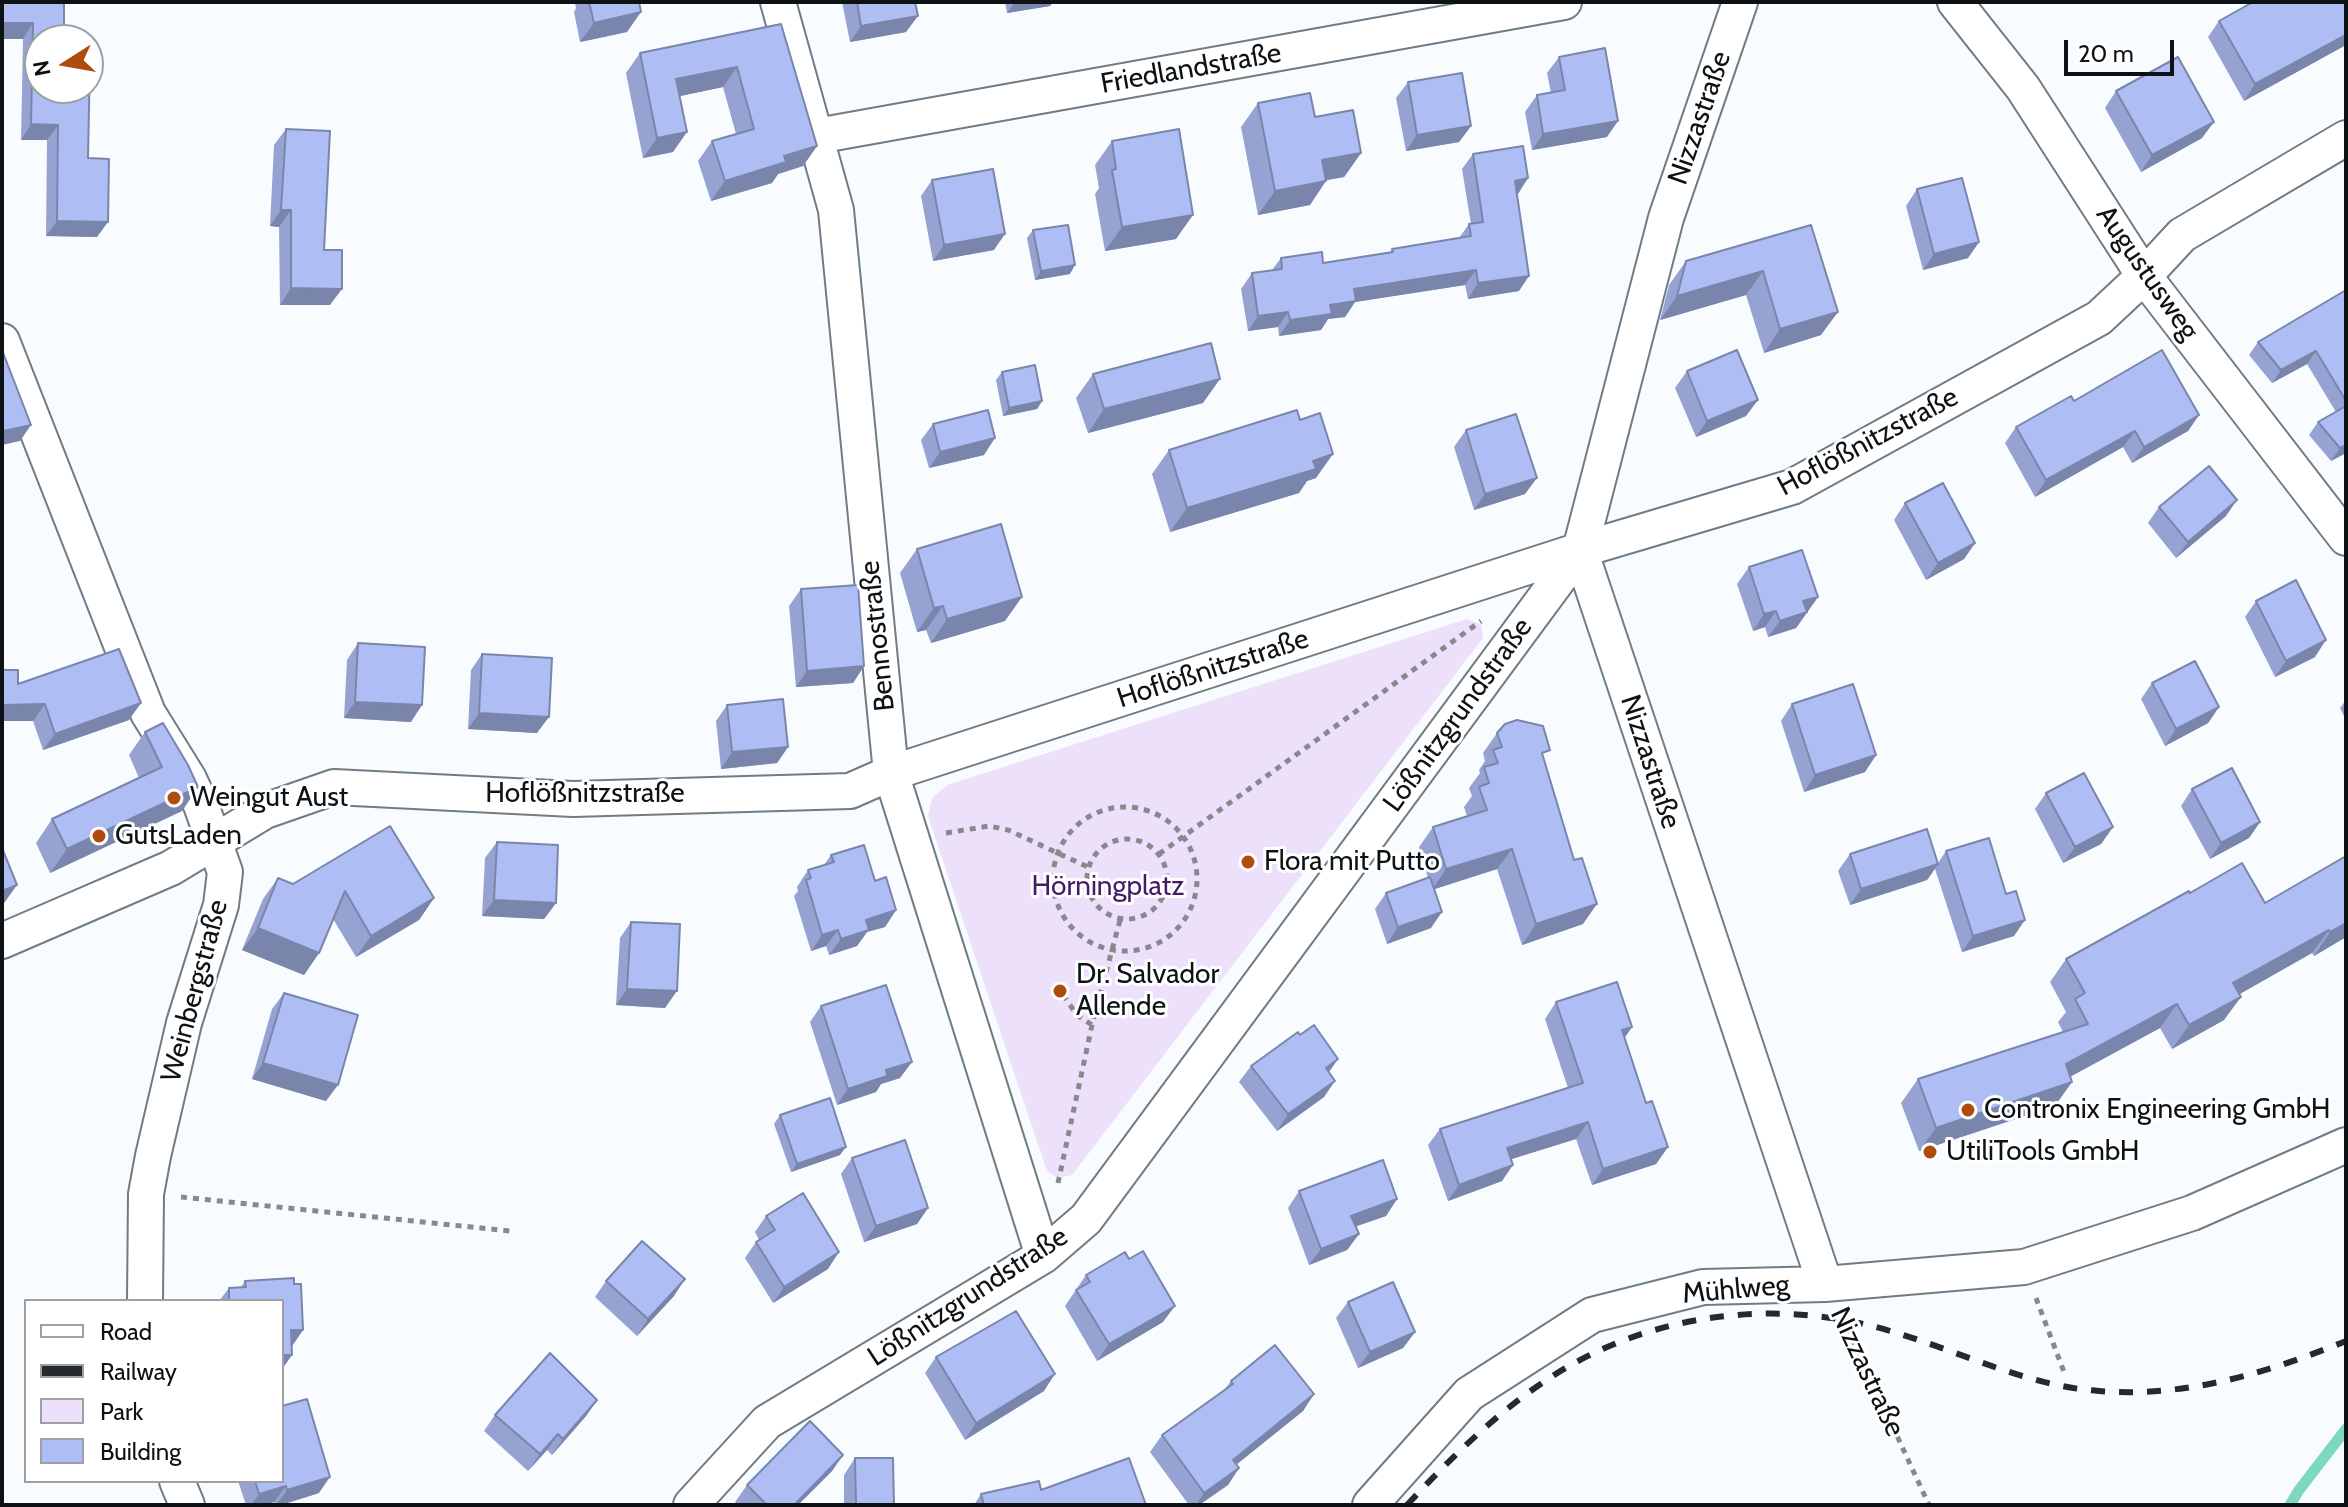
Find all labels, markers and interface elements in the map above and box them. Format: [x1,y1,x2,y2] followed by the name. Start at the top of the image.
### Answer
[24,24,104,104] north arrow
[2068,24,2178,74] scale bar
[1098,37,1284,101] street label: Friedlandstraße
[2078,39,2134,68] text: 20 m
[1662,47,1738,189] street label: Nizzastraße
[27,58,57,79] text: N
[2089,199,2205,347] street label: Augustusweg
[1772,380,1964,504] street label: Hoflößnitzstraße
[853,559,903,713] street label: Bennostraße
[1376,612,1540,818] street label: Lößnitzgrundstraße
[1113,622,1313,716] street label: Hoflößnitzstraße
[1613,691,1687,833] street label: Nizzastraße
[485,777,685,811] street label: Hoflößnitzstraße
[190,781,348,815] place label: Weingut Aust
[165,789,183,807] marker: Weingut Aust
[115,819,242,853] place label: GutsLaden
[90,827,108,845] marker: GutsLaden
[1264,845,1440,879] place label: Flora mit Putto
[1239,853,1257,871] marker: Flora mit Putto
[1032,870,1184,904] park label: Hörningplatz
[155,896,235,1086] street label: Weinbergstraße
[1076,958,1219,1024] place label: Dr. Salvador Allende
[1051,982,1069,1000] marker: Dr. Salvador Allende
[1984,1093,2330,1127] place label: Contronix Engineering GmbH
[1959,1101,1977,1119] marker: Contronix Engineering GmbH
[1946,1135,2140,1169] place label: UtiliTools GmbH
[1921,1143,1939,1161] marker: UtiliTools GmbH
[862,1220,1074,1374] street label: Lößnitzgrundstraße
[1681,1269,1791,1311] street label: Mühlweg
[24,1299,284,1483] legend
[1822,1302,1912,1442] street label: Nizzastraße
[100,1317,152,1346] text: Road
[100,1357,177,1386] text: Railway
[100,1397,143,1426] text: Park
[100,1437,181,1466] text: Building

